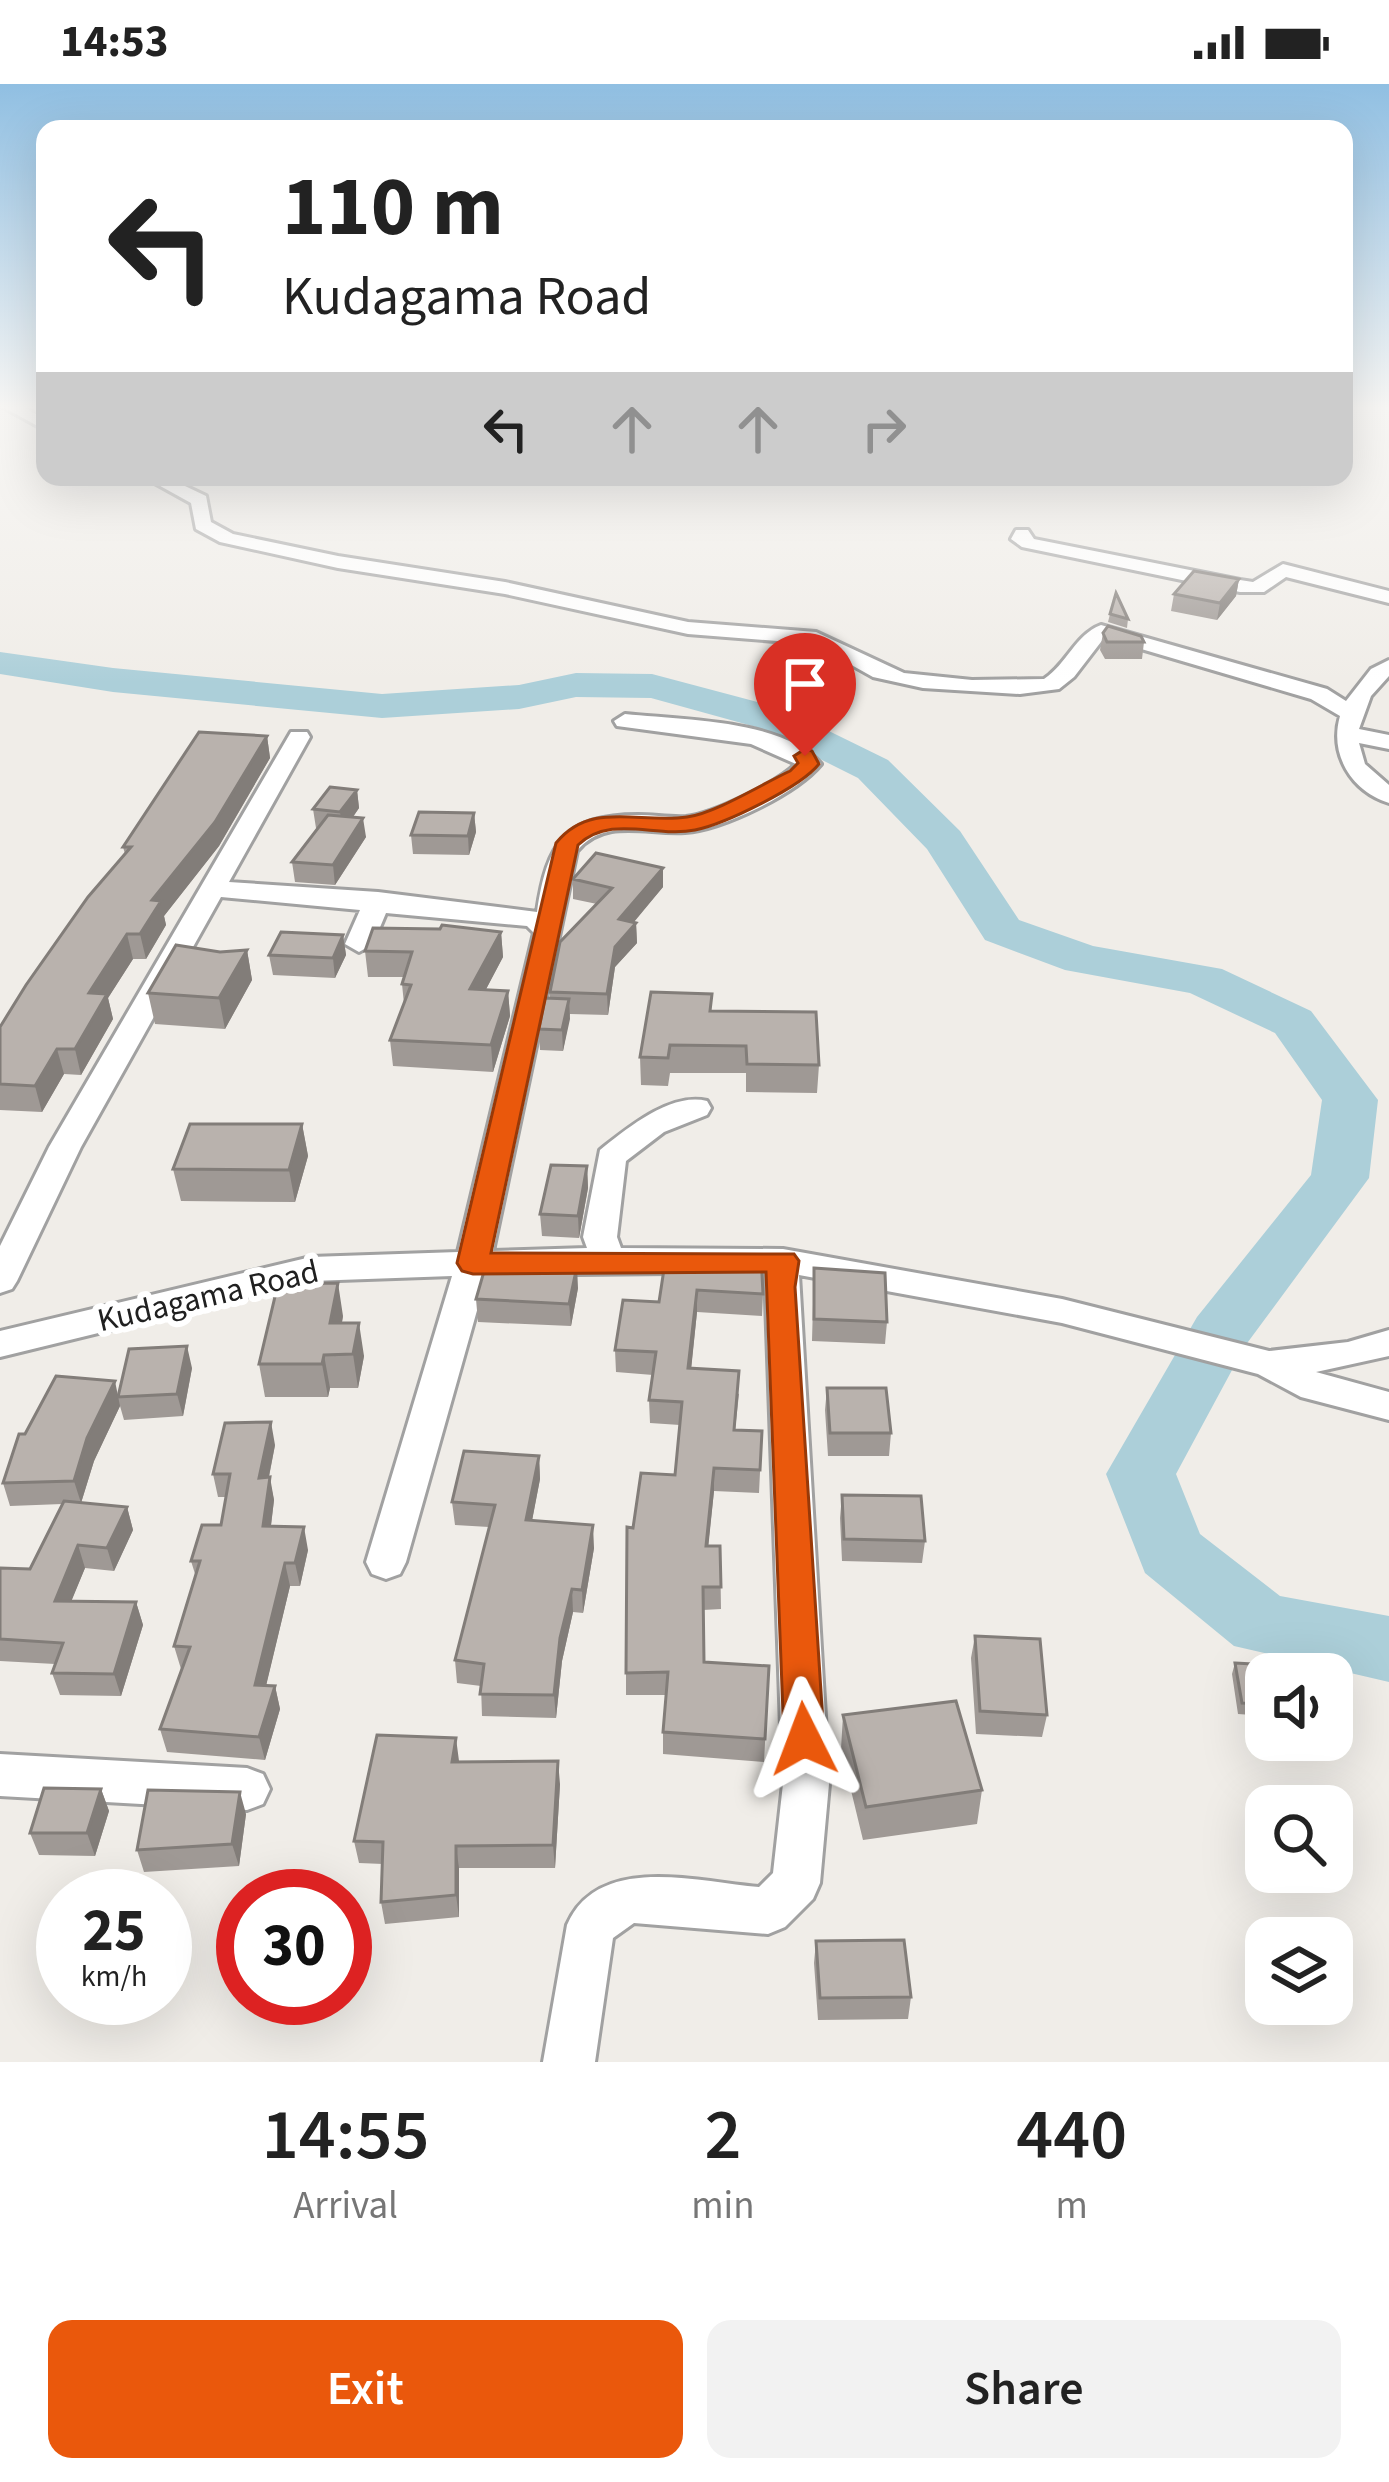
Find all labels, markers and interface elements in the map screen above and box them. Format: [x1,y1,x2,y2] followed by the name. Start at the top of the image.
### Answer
[60,10,169,74] text: 14:53
[282,148,504,268] text: 110 m
[84,168,240,324] icon: left
[282,259,651,336] text: Kudagama Road
[473,396,539,462] icon: left
[599,396,665,462] icon: ahead
[725,396,791,462] icon: ahead
[851,396,917,462] icon: right
[754,633,856,756] pin
[772,651,838,717] icon: arrive
[93,1248,323,1344] street label: Kudagama Road
[1245,1653,1353,2025] map controls
[1245,1653,1353,1761] button: sound
[741,1676,867,1802] position arrow
[1245,1785,1353,1893] button: search
[216,1869,372,2025] speed limit sign: 30
[82,1889,146,1974] text: 25
[1245,1917,1353,2025] button: layers
[81,1955,147,1998] text: km/h
[262,2084,429,2187] text: 14:55
[704,2084,741,2187] text: 2
[1016,2084,1127,2187] text: 440
[293,2178,398,2234] text: Arrival
[691,2178,755,2234] text: min
[1056,2178,1088,2234] text: m
[48,2320,683,2458] button: Exit
[707,2320,1341,2458] button: Share

